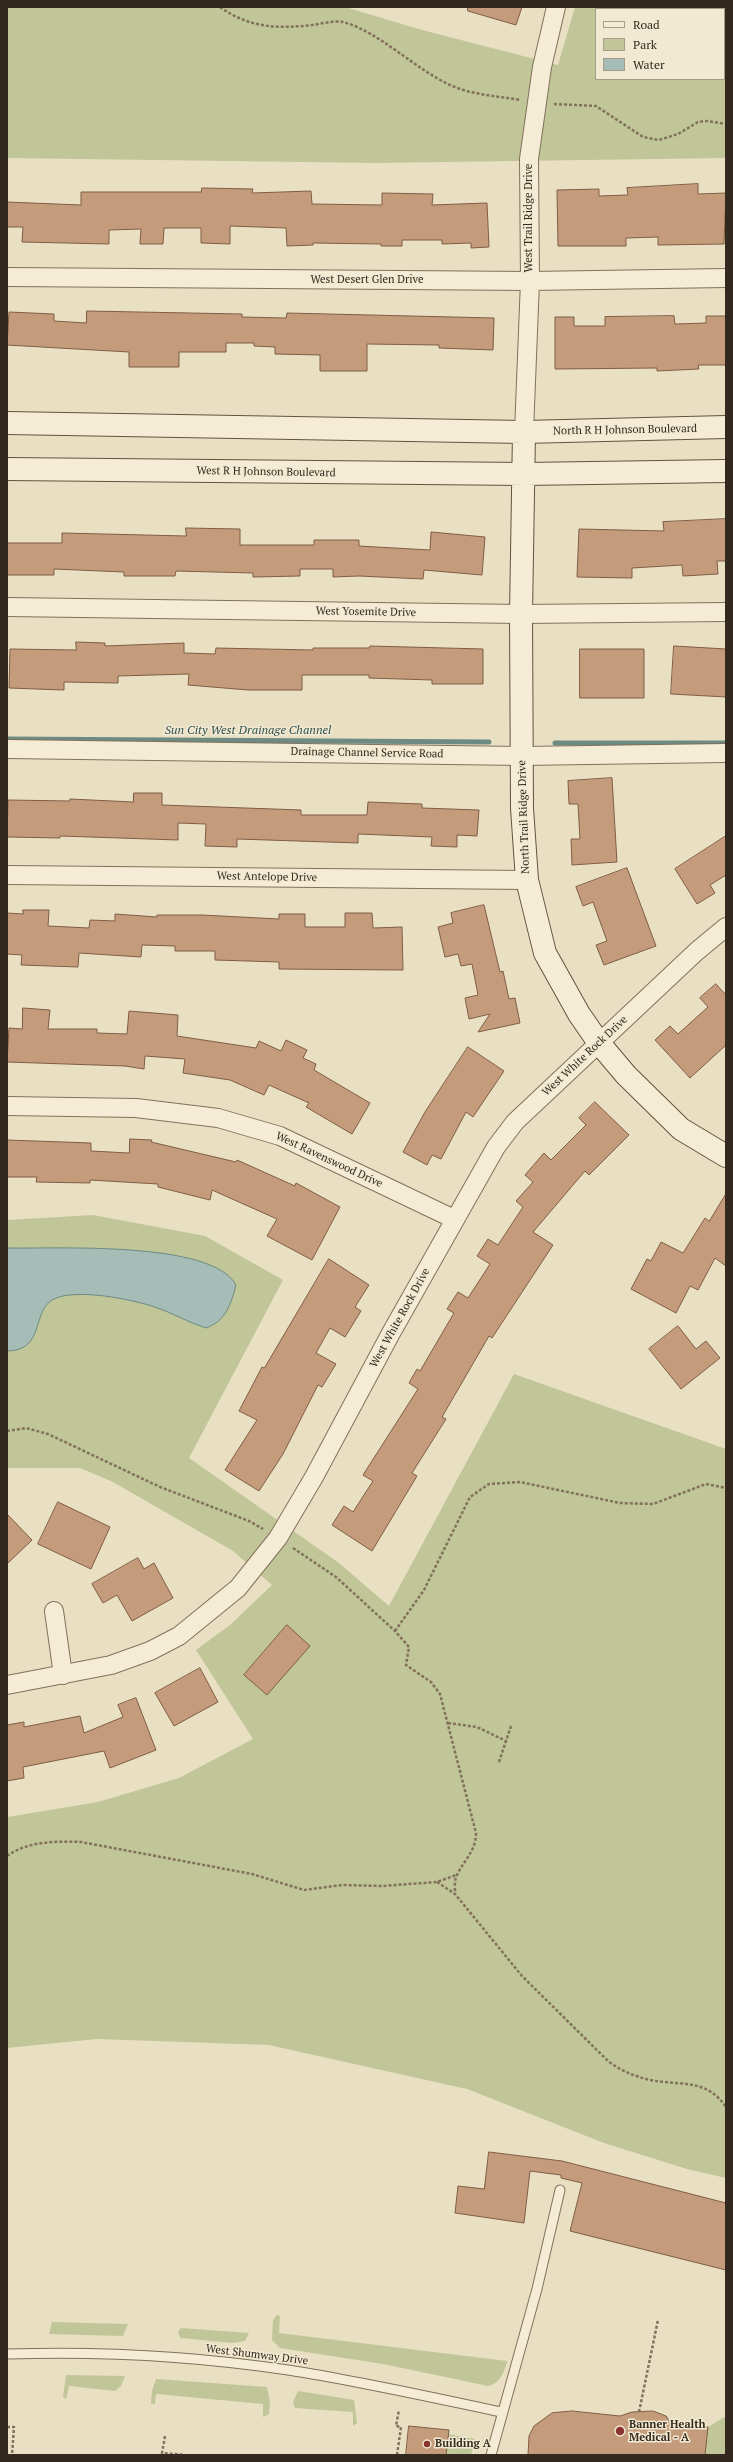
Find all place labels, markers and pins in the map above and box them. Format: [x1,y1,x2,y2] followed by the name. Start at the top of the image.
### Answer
[629,2418,706,2444] place label: Banner Health Medical - A
[614,2425,626,2437] marker: Banner Health Medical - A
[435,2437,491,2451] place label: Building A
[422,2439,432,2449] marker: Building A

